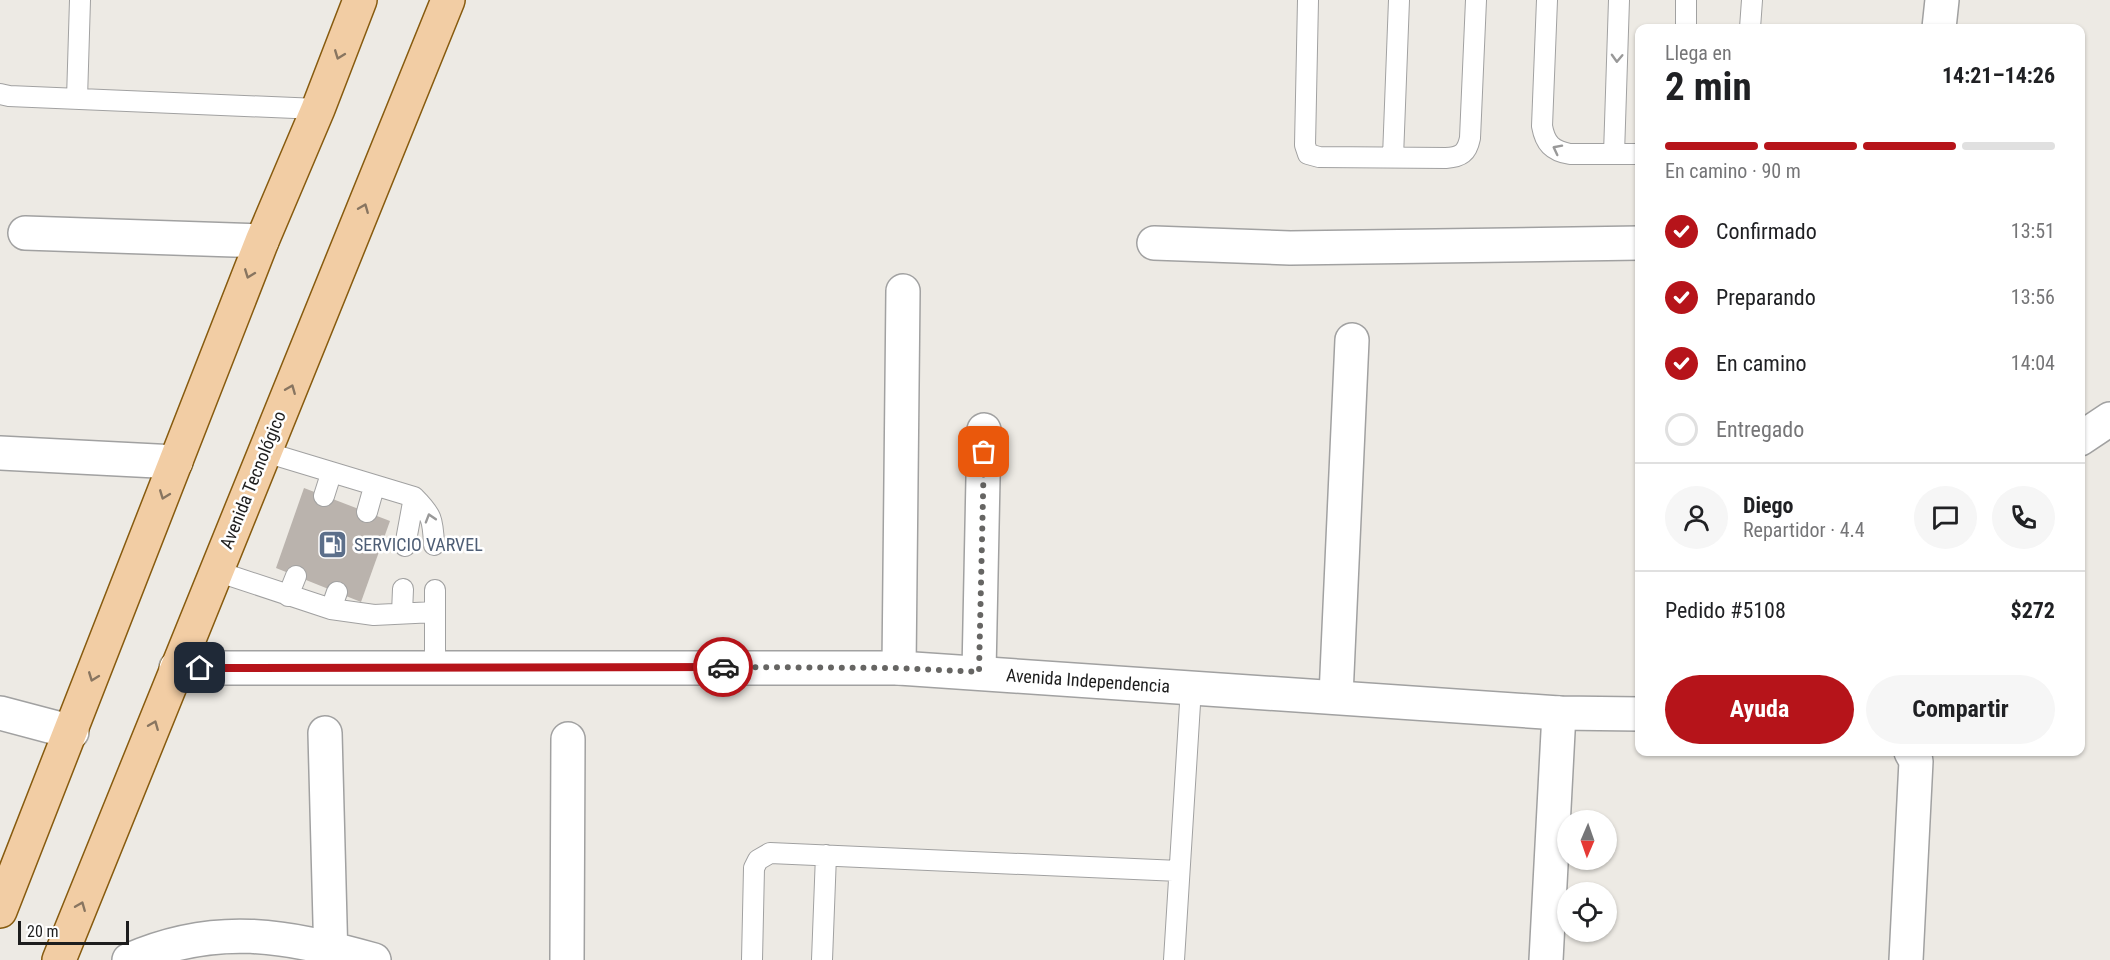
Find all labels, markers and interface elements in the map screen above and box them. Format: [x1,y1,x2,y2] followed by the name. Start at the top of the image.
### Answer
[1665,41,1732,65] text: Llega en
[334,48,346,59] one-way arrow
[1611,54,1623,63] one-way arrow
[1942,63,2055,88] text: 14:21–14:26
[1665,64,1752,110] text: 2 min
[1553,144,1564,156] one-way arrow
[1665,159,1801,183] text: En camino · 90 m
[357,203,369,214] one-way arrow
[1665,215,1698,248] icon: check
[1716,219,1817,244] text: Confirmado
[2011,219,2055,243] text: 13:51
[244,268,256,279] one-way arrow
[1665,281,1698,314] icon: check
[1716,285,1816,310] text: Preparando
[2011,285,2055,309] text: 13:56
[1665,347,1698,380] icon: check
[1716,351,1807,376] text: En camino
[2011,351,2055,375] text: 14:04
[284,384,296,395] one-way arrow
[215,408,290,552] street label: Avenida Tecnológico
[1716,417,1804,442] text: Entregado
[958,426,1009,477] pin
[967,435,1000,468] icon: bag
[1665,486,1728,549] button: person
[1914,486,1977,549] button: chat
[1992,486,2055,549] button: phone
[158,489,171,500] one-way arrow
[1743,493,1794,518] text: Diego
[425,513,437,524] one-way arrow
[1743,518,1865,542] text: Repartidor · 4.4
[317,529,349,561] fuel station icon: SERVICIO VARVEL
[354,534,483,555] place label: SERVICIO VARVEL
[1665,598,1786,623] text: Pedido #5108
[2011,598,2055,623] text: $272
[693,637,753,697] courier
[174,642,225,693] pin
[183,651,216,684] icon: home
[707,651,740,684] icon: car
[1005,664,1171,697] street label: Avenida Independencia
[88,671,100,682] one-way arrow
[1665,675,1854,744] button: Ayuda
[1866,675,2055,744] button: Compartir
[146,720,159,730] one-way arrow
[1557,810,1617,870] north arrow
[1557,810,1617,942] map controls
[1557,882,1617,942] button: locate
[74,901,86,912] one-way arrow
[18,918,129,946] scale bar
[27,922,59,941] text: 20 m

